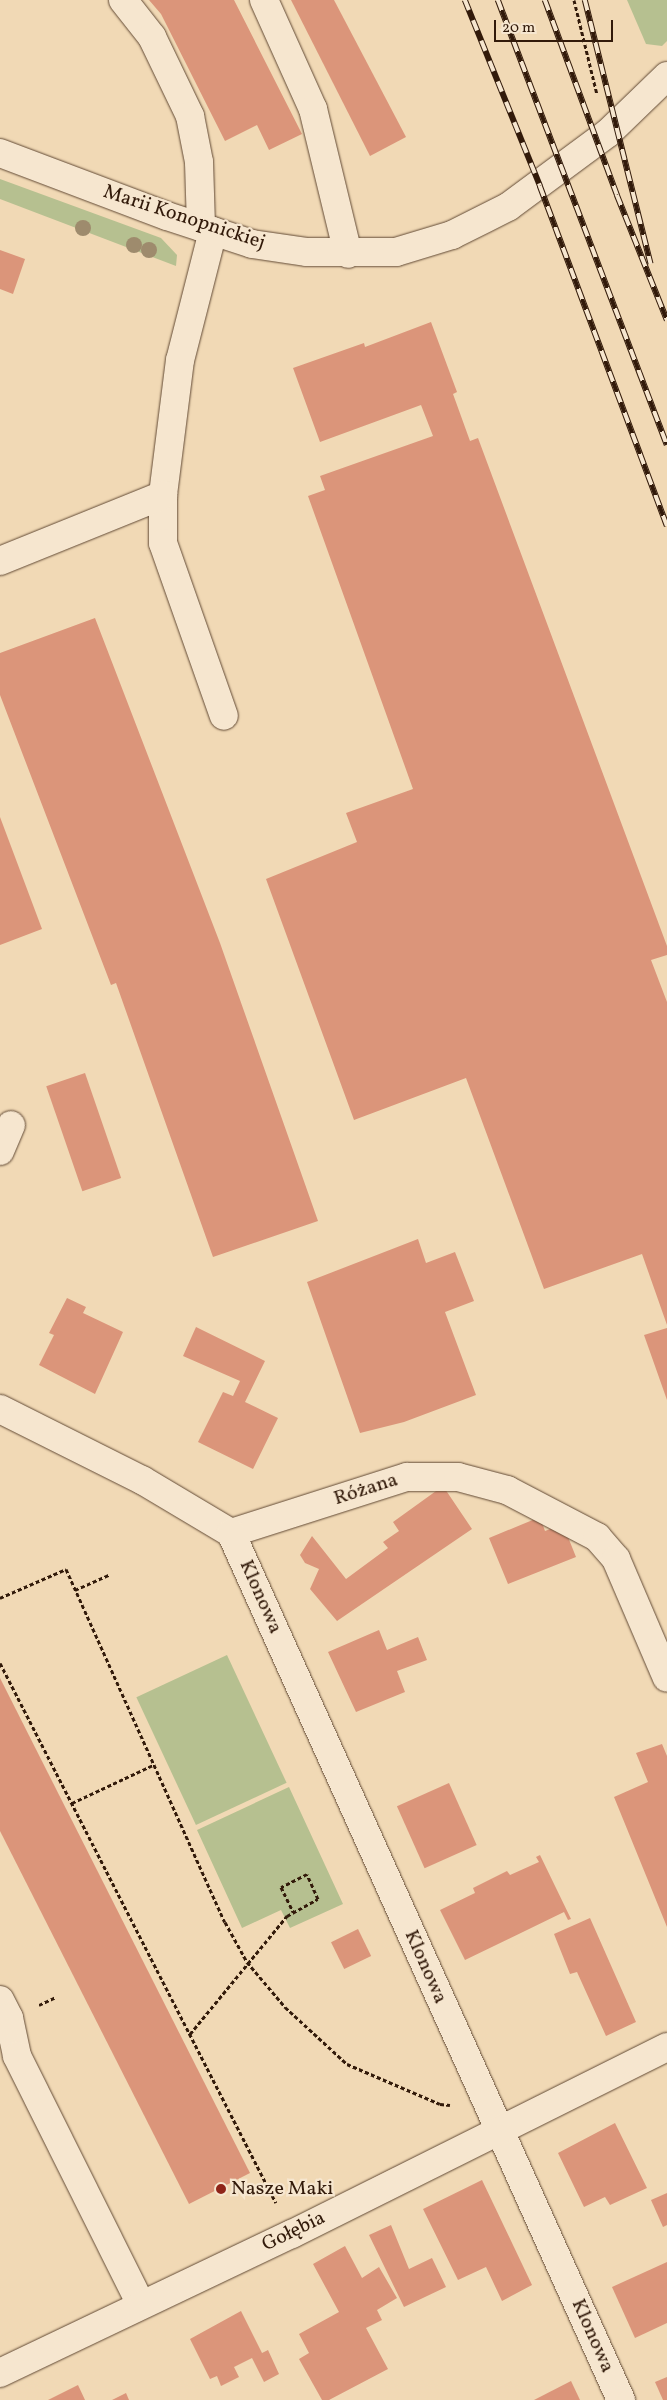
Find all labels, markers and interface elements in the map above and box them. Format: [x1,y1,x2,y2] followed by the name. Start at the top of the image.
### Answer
[497,10,616,42] scale bar
[502,18,535,39] text: 20 m
[100,180,268,256] street label: Marii Konopnickiej
[331,1468,401,1512] street label: Różana
[233,1556,287,1638] street label: Klonowa
[398,1926,452,2008] street label: Klonowa
[231,2177,333,2201] place label: Nasze Maki
[215,2183,227,2195] marker: Nasze Maki
[258,2206,330,2258] street label: Gołębia
[565,2295,619,2377] street label: Klonowa

